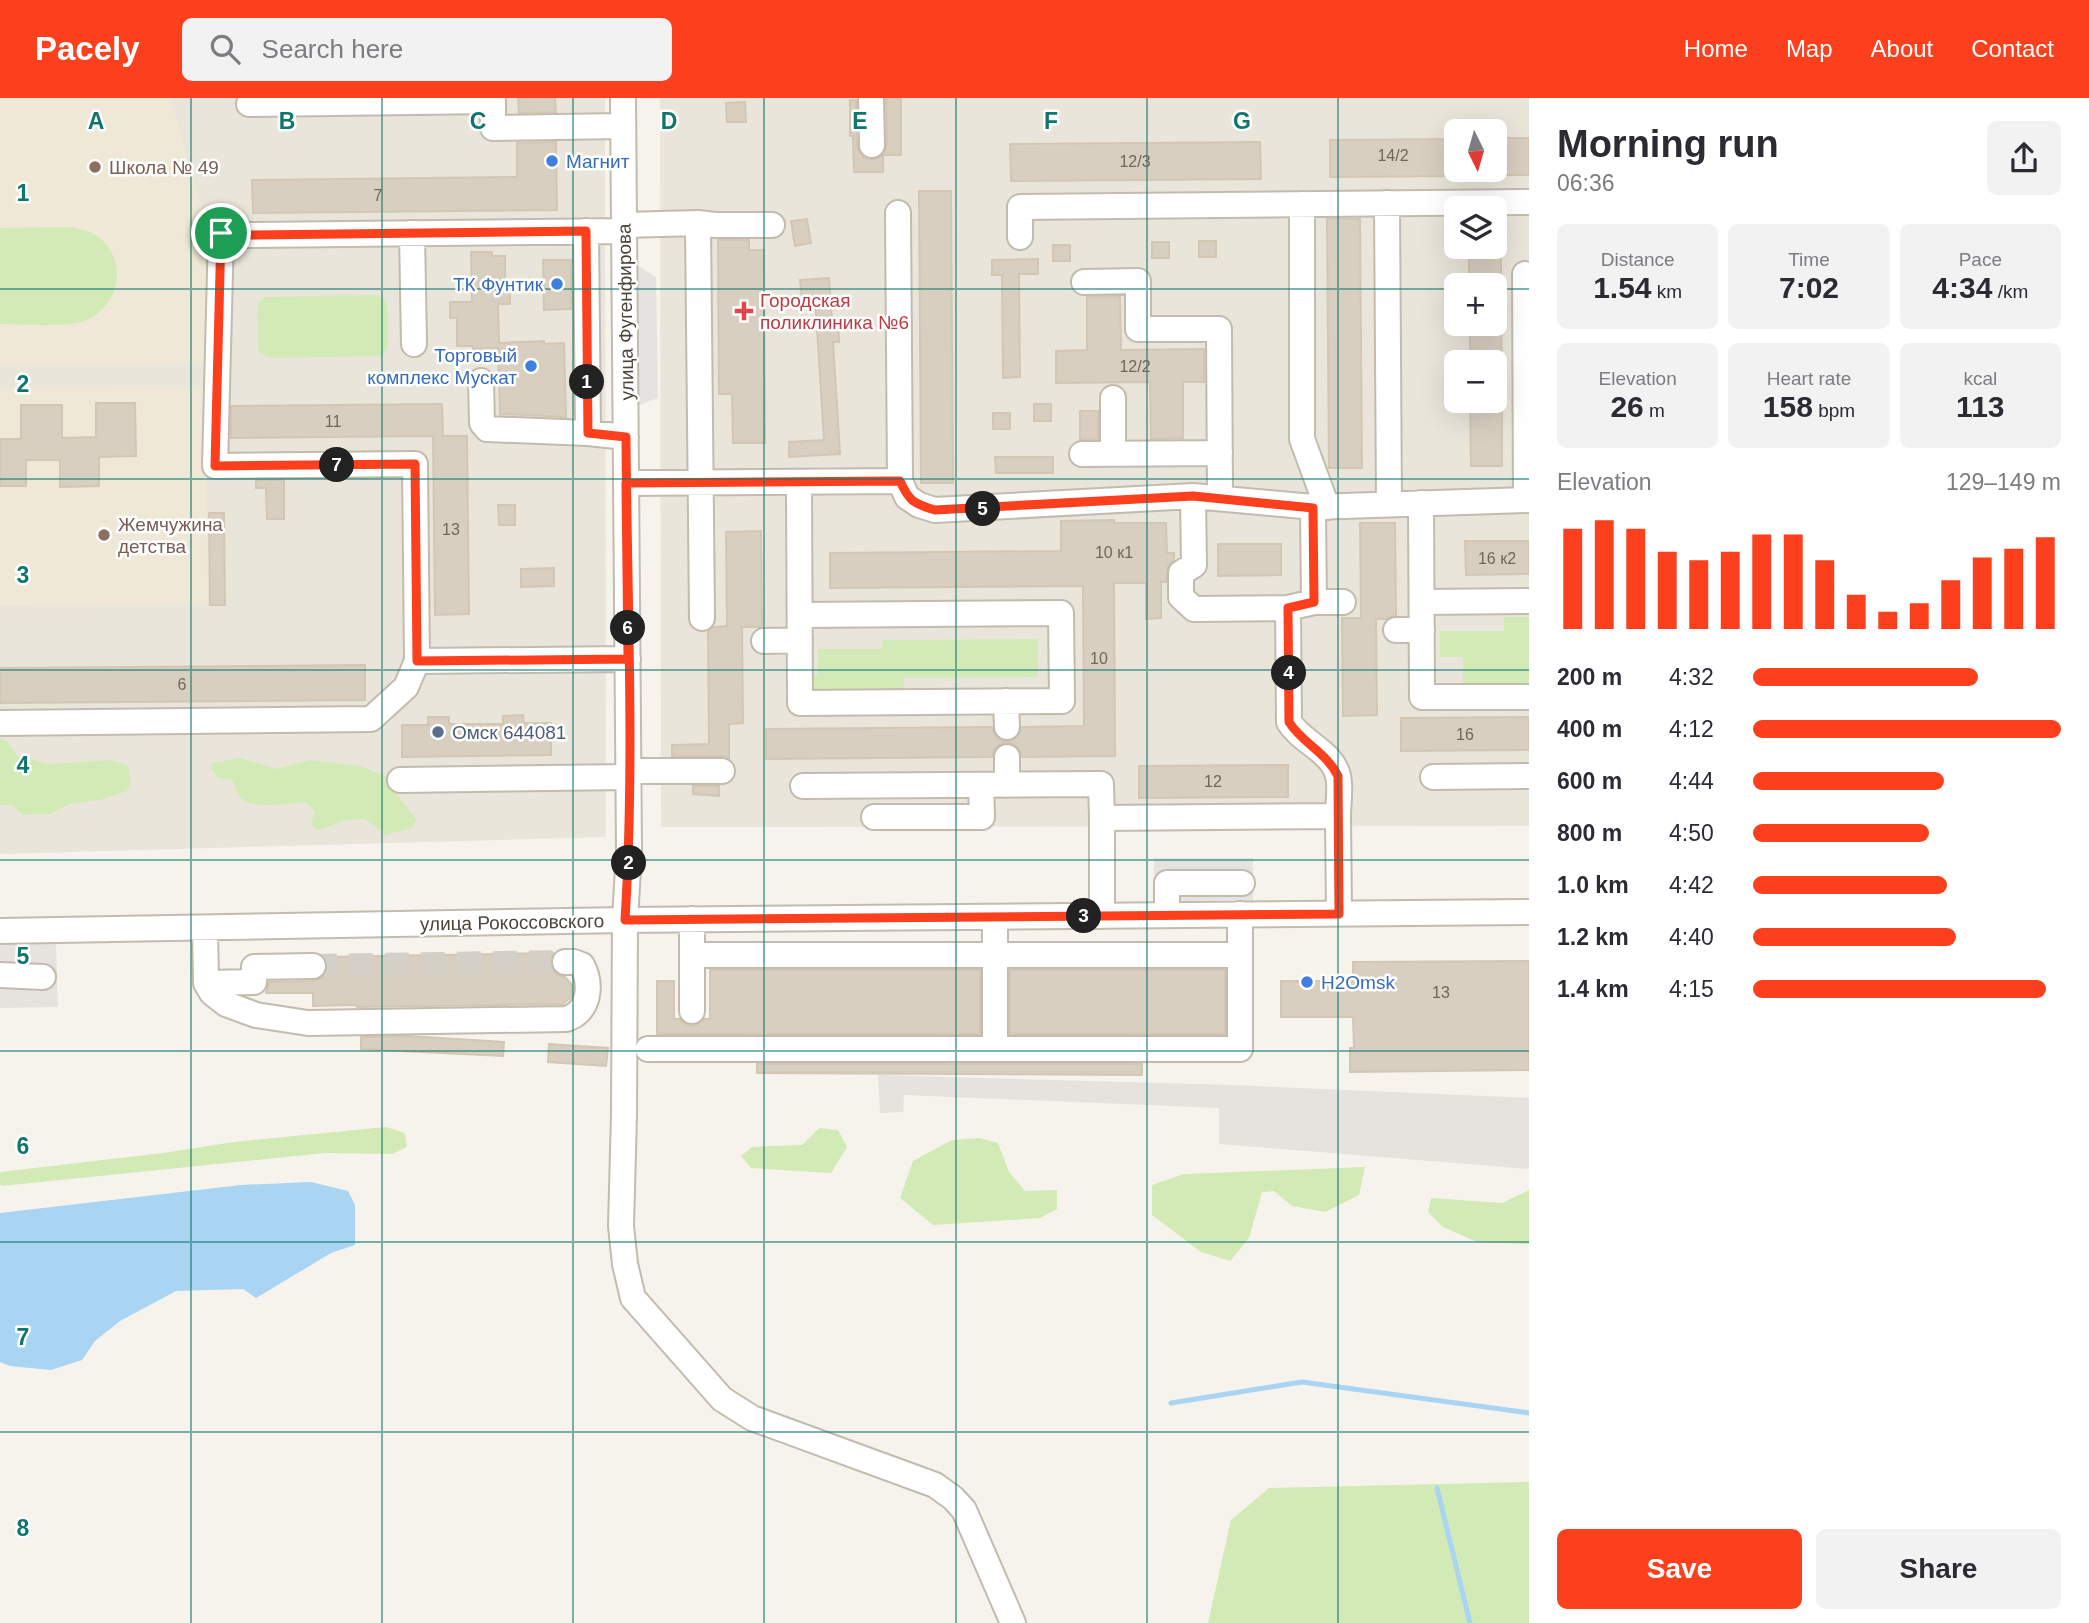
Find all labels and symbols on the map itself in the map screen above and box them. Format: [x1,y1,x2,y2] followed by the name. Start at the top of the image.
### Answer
[88,108,104,134] text: A
[279,108,295,134] text: B
[470,108,486,134] text: C
[661,108,677,134] text: D
[852,108,868,134] text: E
[1044,108,1058,134] text: F
[1233,108,1251,134] text: G
[1444,119,1507,182] north arrow
[1377,147,1409,164] house number: 14/2
[566,151,630,172] place label: Магнит
[544,153,560,169] marker: Магнит
[1119,153,1151,170] house number: 12/3
[109,157,219,178] place label: Школа № 49
[87,159,103,175] marker: Школа № 49
[17,180,30,206] text: 1
[374,187,383,204] house number: 7
[191,203,251,263] pin
[613,223,638,401] street label: улица Фугенфирова
[453,274,544,295] place label: ТК Фунтик
[549,276,565,292] marker: ТК Фунтик
[760,290,909,333] place label: Городская поликлиника №6
[734,301,754,321] marker: Городская поликлиника №6
[367,345,517,388] place label: Торговый комплекс Мускат
[523,358,539,374] marker: Торговый комплекс Мускат
[1119,358,1151,375] house number: 12/2
[570,364,604,400] pin: 1
[17,371,29,397] text: 2
[325,413,341,430] house number: 11
[320,448,354,482] pin: 7
[965,492,1000,526] pin: 5
[118,514,223,557] place label: Жемчужина детства
[442,521,460,538] house number: 13
[96,527,112,543] marker: Жемчужина детства
[1095,544,1133,561] house number: 10 к1
[1478,550,1516,567] house number: 16 к2
[17,562,29,588] text: 3
[610,610,646,646] pin: 6
[1090,650,1108,667] house number: 10
[1272,656,1306,690] pin: 4
[178,676,187,693] house number: 6
[452,722,566,743] place label: Омск 644081
[430,724,446,740] marker: Омск 644081
[1456,726,1474,743] house number: 16
[17,752,30,778] text: 4
[1204,773,1222,790] house number: 12
[612,846,646,880] pin: 2
[1066,898,1102,934] pin: 3
[420,910,604,935] street label: улица Рокоссовского
[17,943,30,969] text: 5
[1321,972,1395,993] place label: H2Omsk
[1299,974,1315,990] marker: H2Omsk
[1432,984,1450,1001] house number: 13
[17,1133,29,1159] text: 6
[17,1324,29,1350] text: 7
[17,1515,30,1541] text: 8

